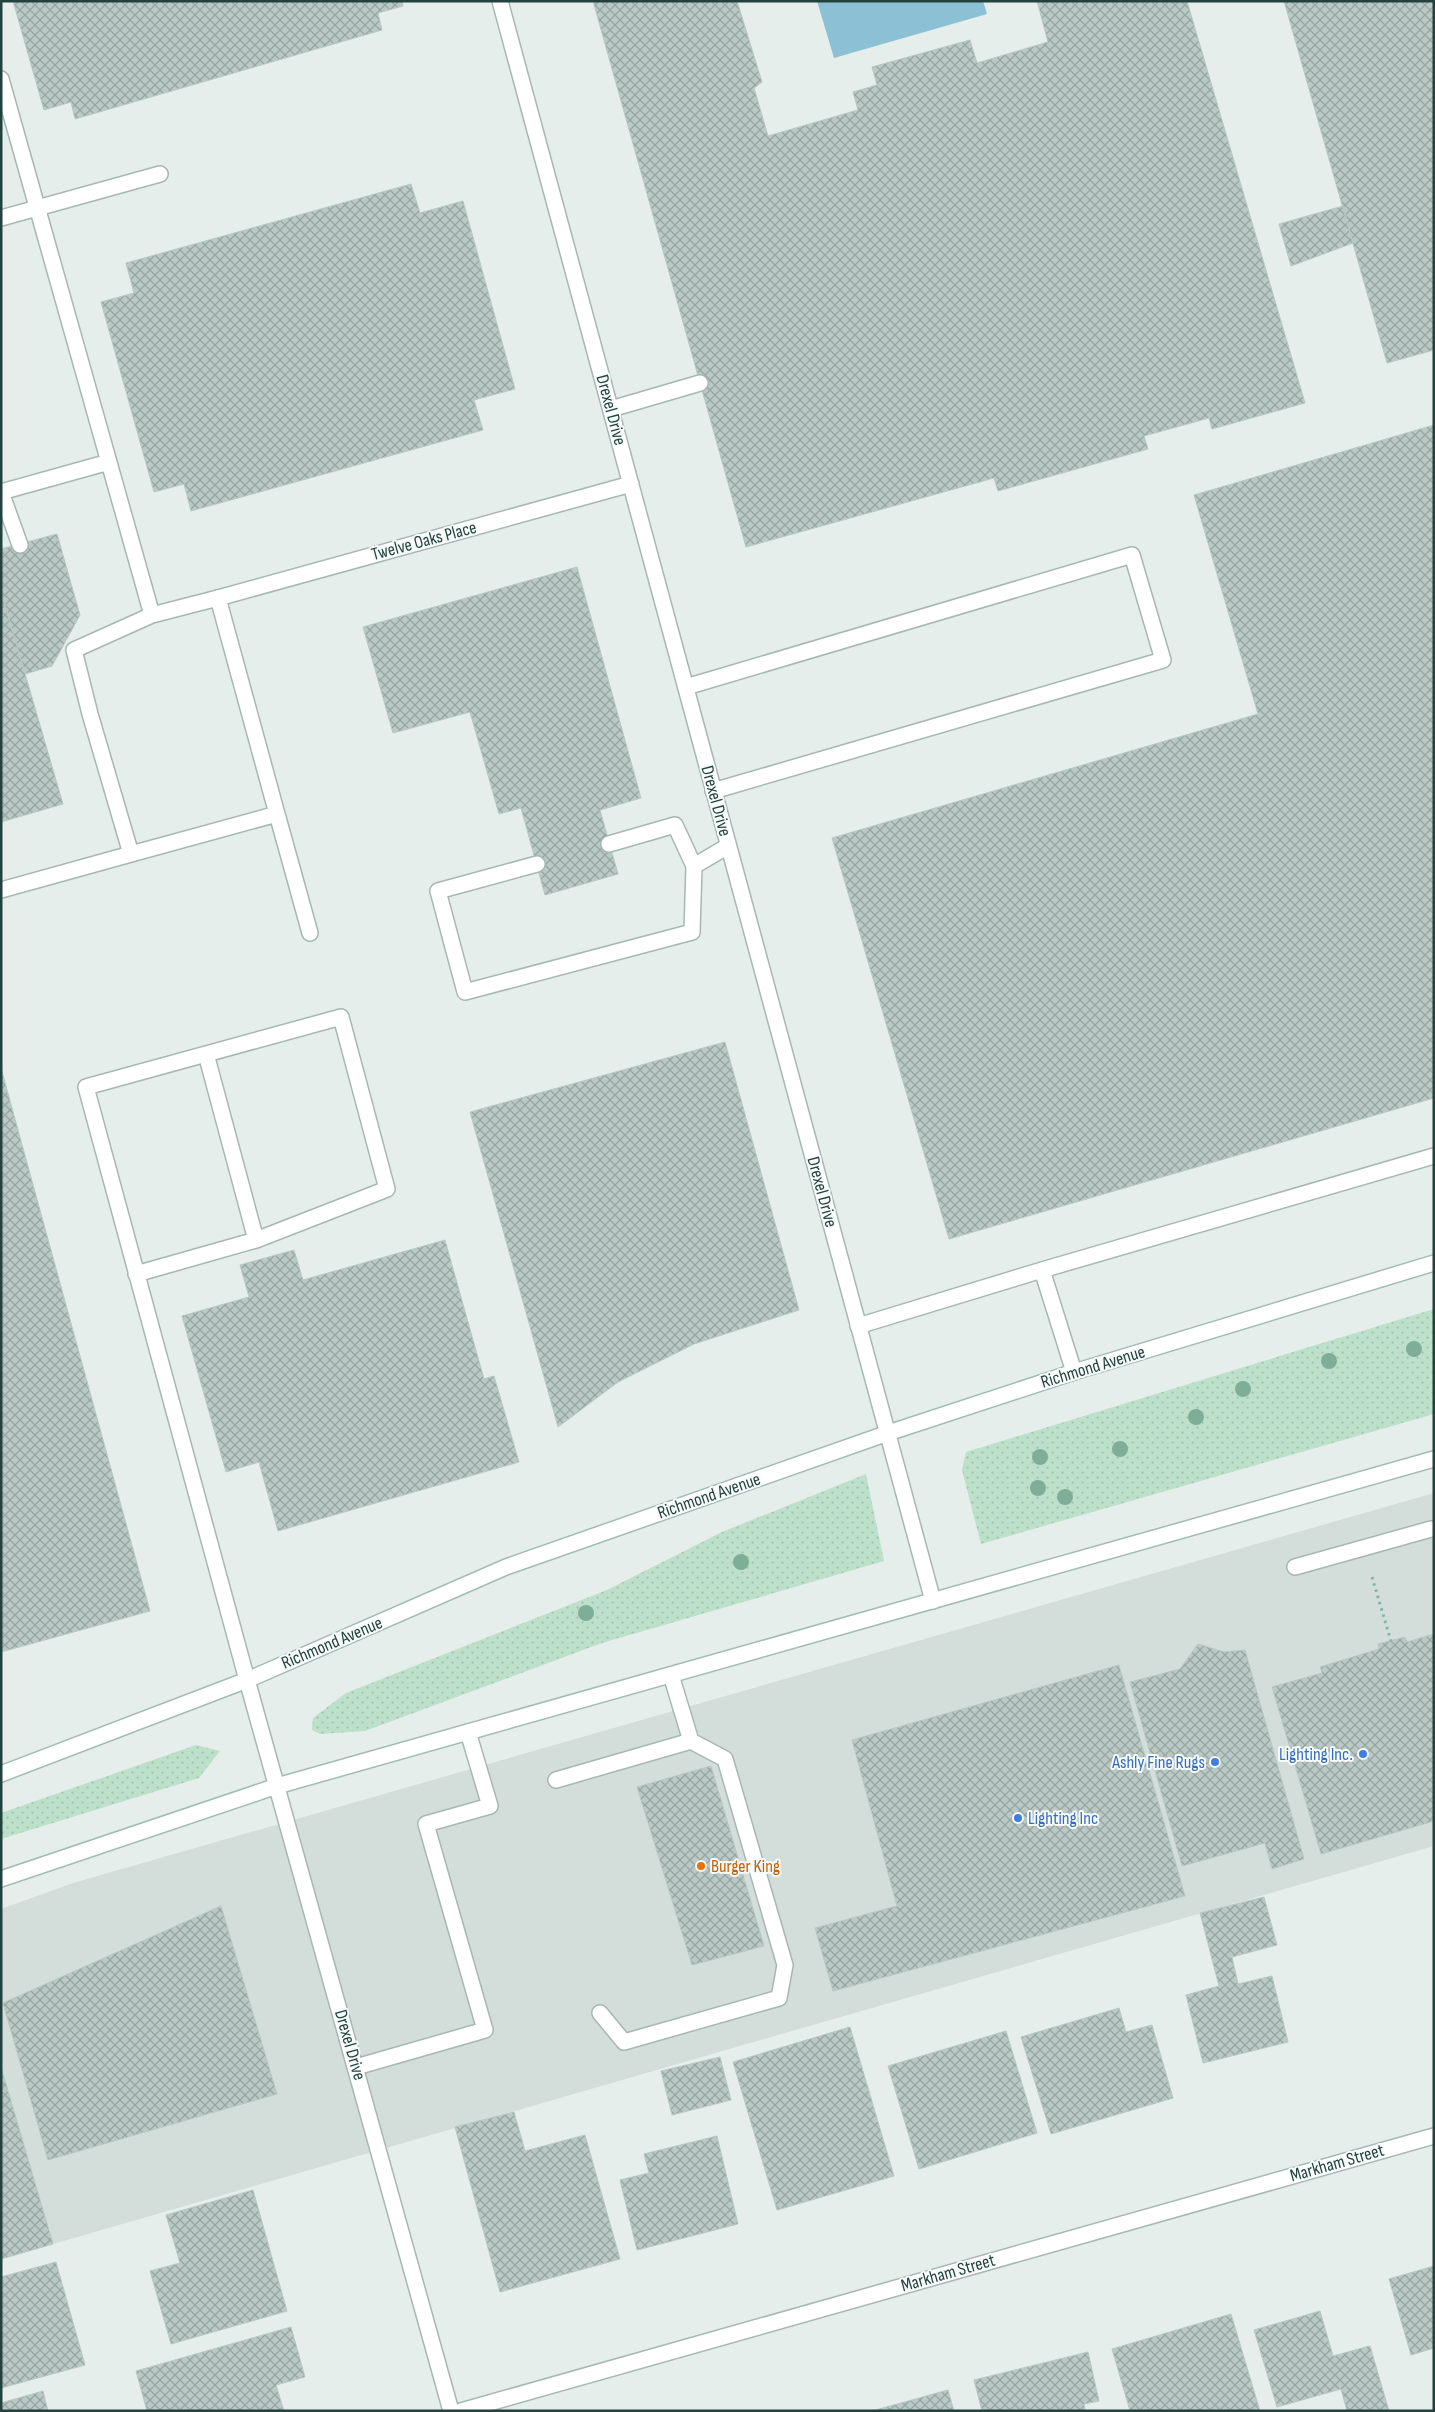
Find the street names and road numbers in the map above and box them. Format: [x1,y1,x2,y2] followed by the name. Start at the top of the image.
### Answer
[592,372,630,448] street label: Drexel Drive
[369,517,479,565] street label: Twelve Oaks Place
[697,763,735,839] street label: Drexel Drive
[803,1154,841,1230] street label: Drexel Drive
[1038,1341,1148,1393] street label: Richmond Avenue
[655,1469,763,1523] street label: Richmond Avenue
[278,1612,386,1674] street label: Richmond Avenue
[330,2007,370,2083] street label: Drexel Drive
[1288,2139,1387,2186] street label: Markham Street
[899,2249,998,2296] street label: Markham Street

